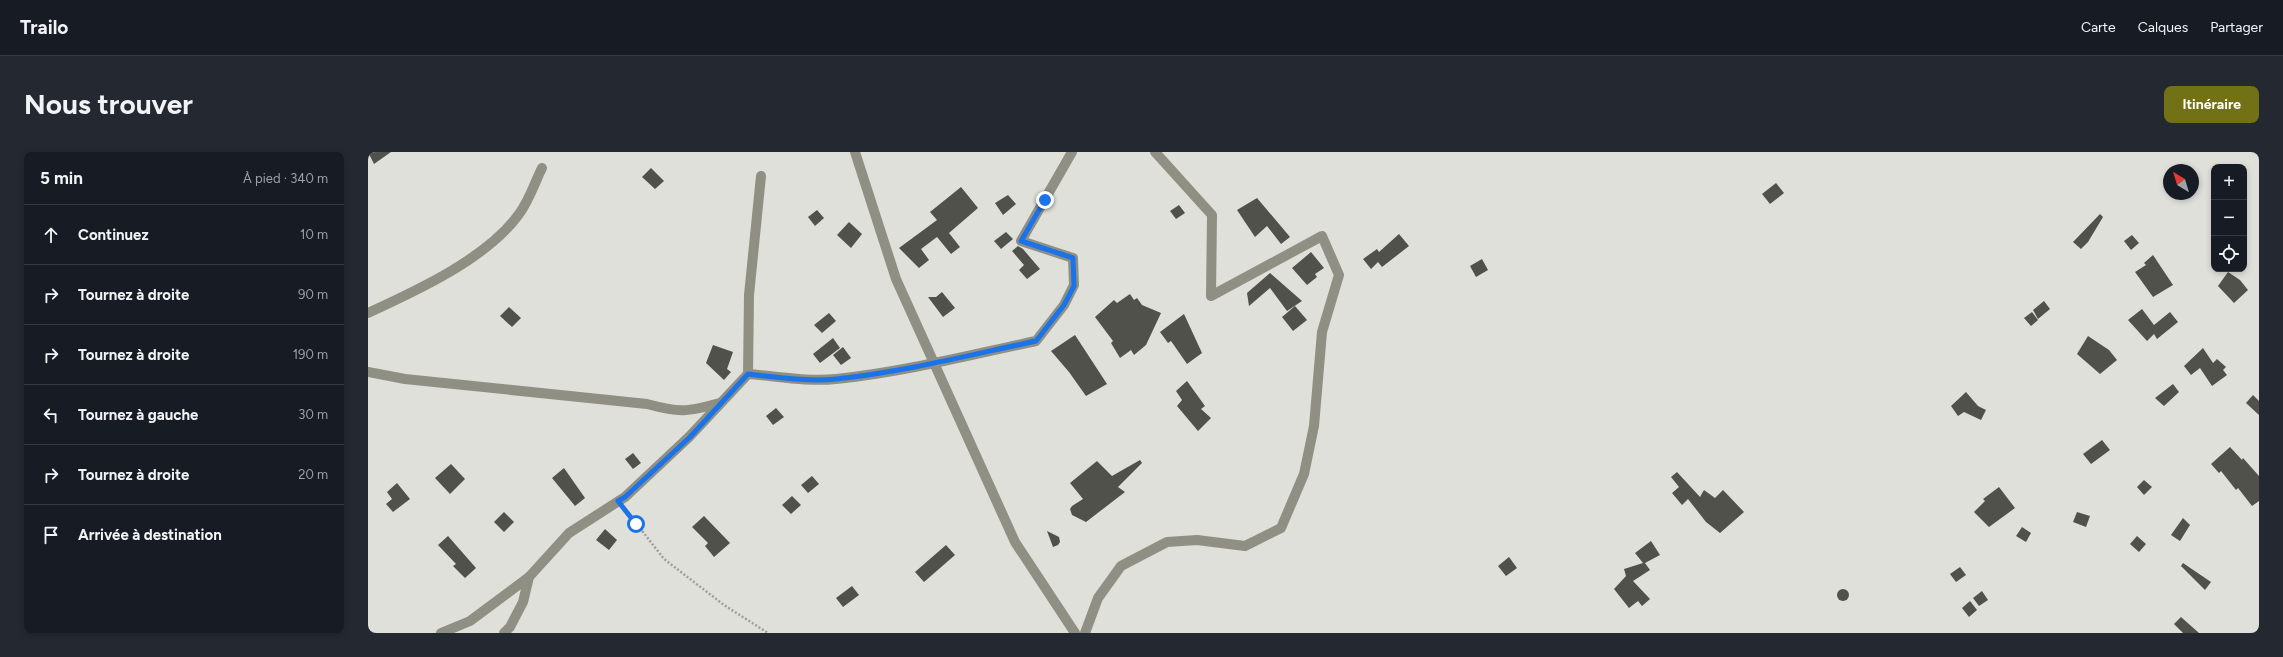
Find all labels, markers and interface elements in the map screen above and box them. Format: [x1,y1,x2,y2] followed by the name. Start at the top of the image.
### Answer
[20,16,68,39] text: Trailo
[2081,19,2116,36] text: Carte
[2138,19,2188,36] text: Calques
[2210,19,2263,36] text: Partager
[2164,86,2259,123] button: Itinéraire
[24,87,193,121] text: Nous trouver
[2163,164,2199,200] north arrow
[2211,164,2247,272] map controls
[2211,164,2247,200] button: +
[40,168,83,188] text: 5 min
[243,171,328,186] text: À pied · 340 m
[1036,191,1054,209] route end
[2211,200,2247,236] button: −
[40,224,62,246] icon: ahead
[78,226,149,244] text: Continuez
[300,227,328,242] text: 10 m
[2211,236,2247,272] button: locate
[40,284,62,306] icon: right
[78,286,189,304] text: Tournez à droite
[298,287,328,302] text: 90 m
[40,344,62,366] icon: right
[78,346,189,364] text: Tournez à droite
[293,347,328,362] text: 190 m
[40,404,62,426] icon: left
[78,406,198,424] text: Tournez à gauche
[298,407,328,422] text: 30 m
[40,464,62,486] icon: right
[78,466,189,484] text: Tournez à droite
[298,467,328,482] text: 20 m
[627,515,645,533] route start
[40,524,62,546] icon: arrive
[78,526,222,544] text: Arrivée à destination

